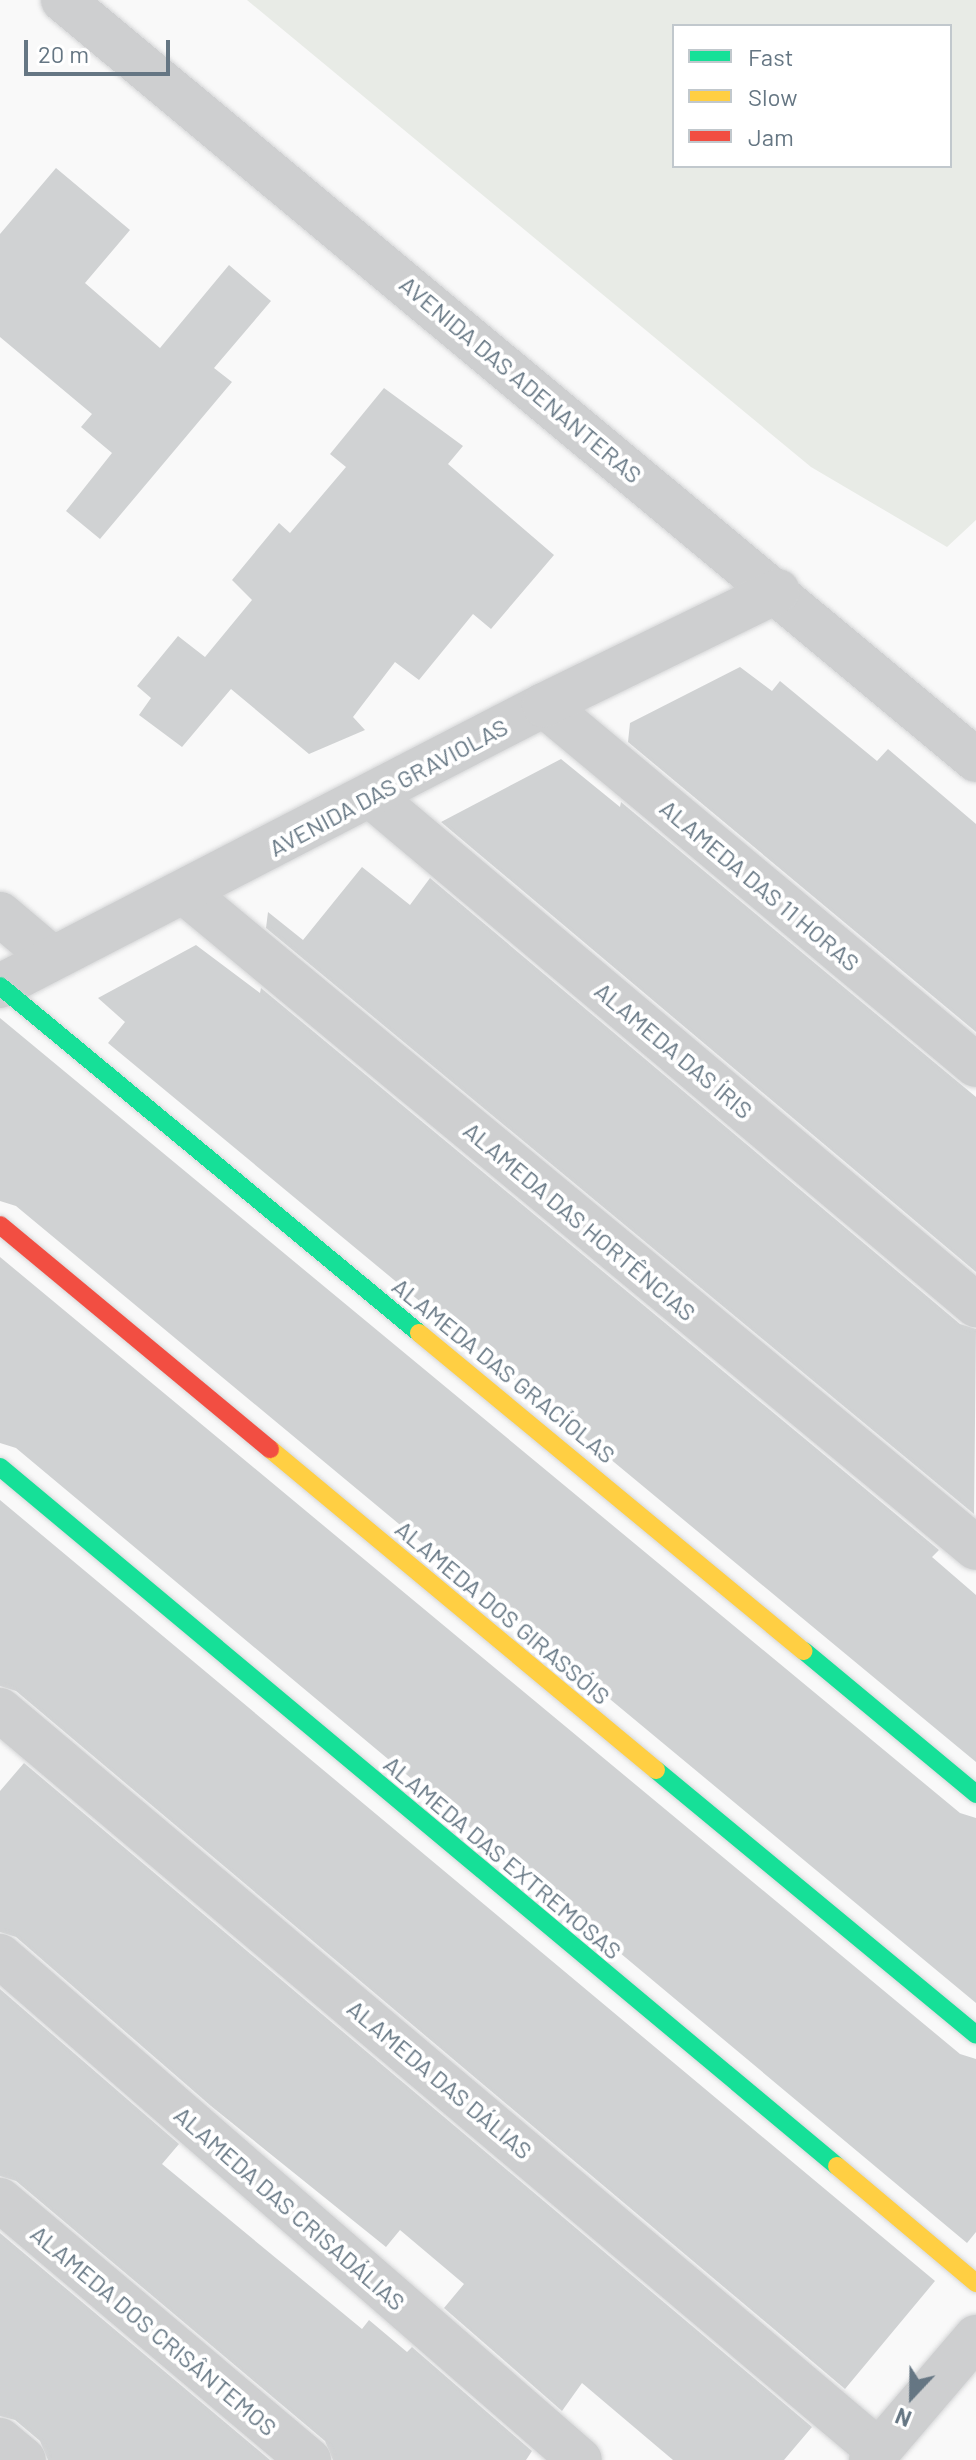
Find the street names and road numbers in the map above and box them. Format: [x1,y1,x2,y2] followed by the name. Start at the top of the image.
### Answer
[394,269,648,489] street label: AVENIDA DAS ADENANTERAS
[264,712,512,862] street label: AVENIDA DAS GRAVIOLAS
[654,793,866,977] street label: ALAMEDA DAS 11 HORAS
[589,976,759,1124] street label: ALAMEDA DAS ÍRIS
[458,1115,702,1327] street label: ALAMEDA DAS HORTÊNCIAS
[387,1271,621,1469] street label: ALAMEDA DAS GRACÍOLAS
[390,1514,616,1710] street label: ALAMEDA DOS GIRASSÓIS
[378,1749,628,1965] street label: ALAMEDA DAS EXTREMOSAS
[342,1993,538,2165] street label: ALAMEDA DAS DÁLIAS
[169,2100,411,2316] street label: ALAMEDA DAS CRISADÁLIAS
[25,2219,283,2441] street label: ALAMEDA DOS CRISÂNTEMOS

